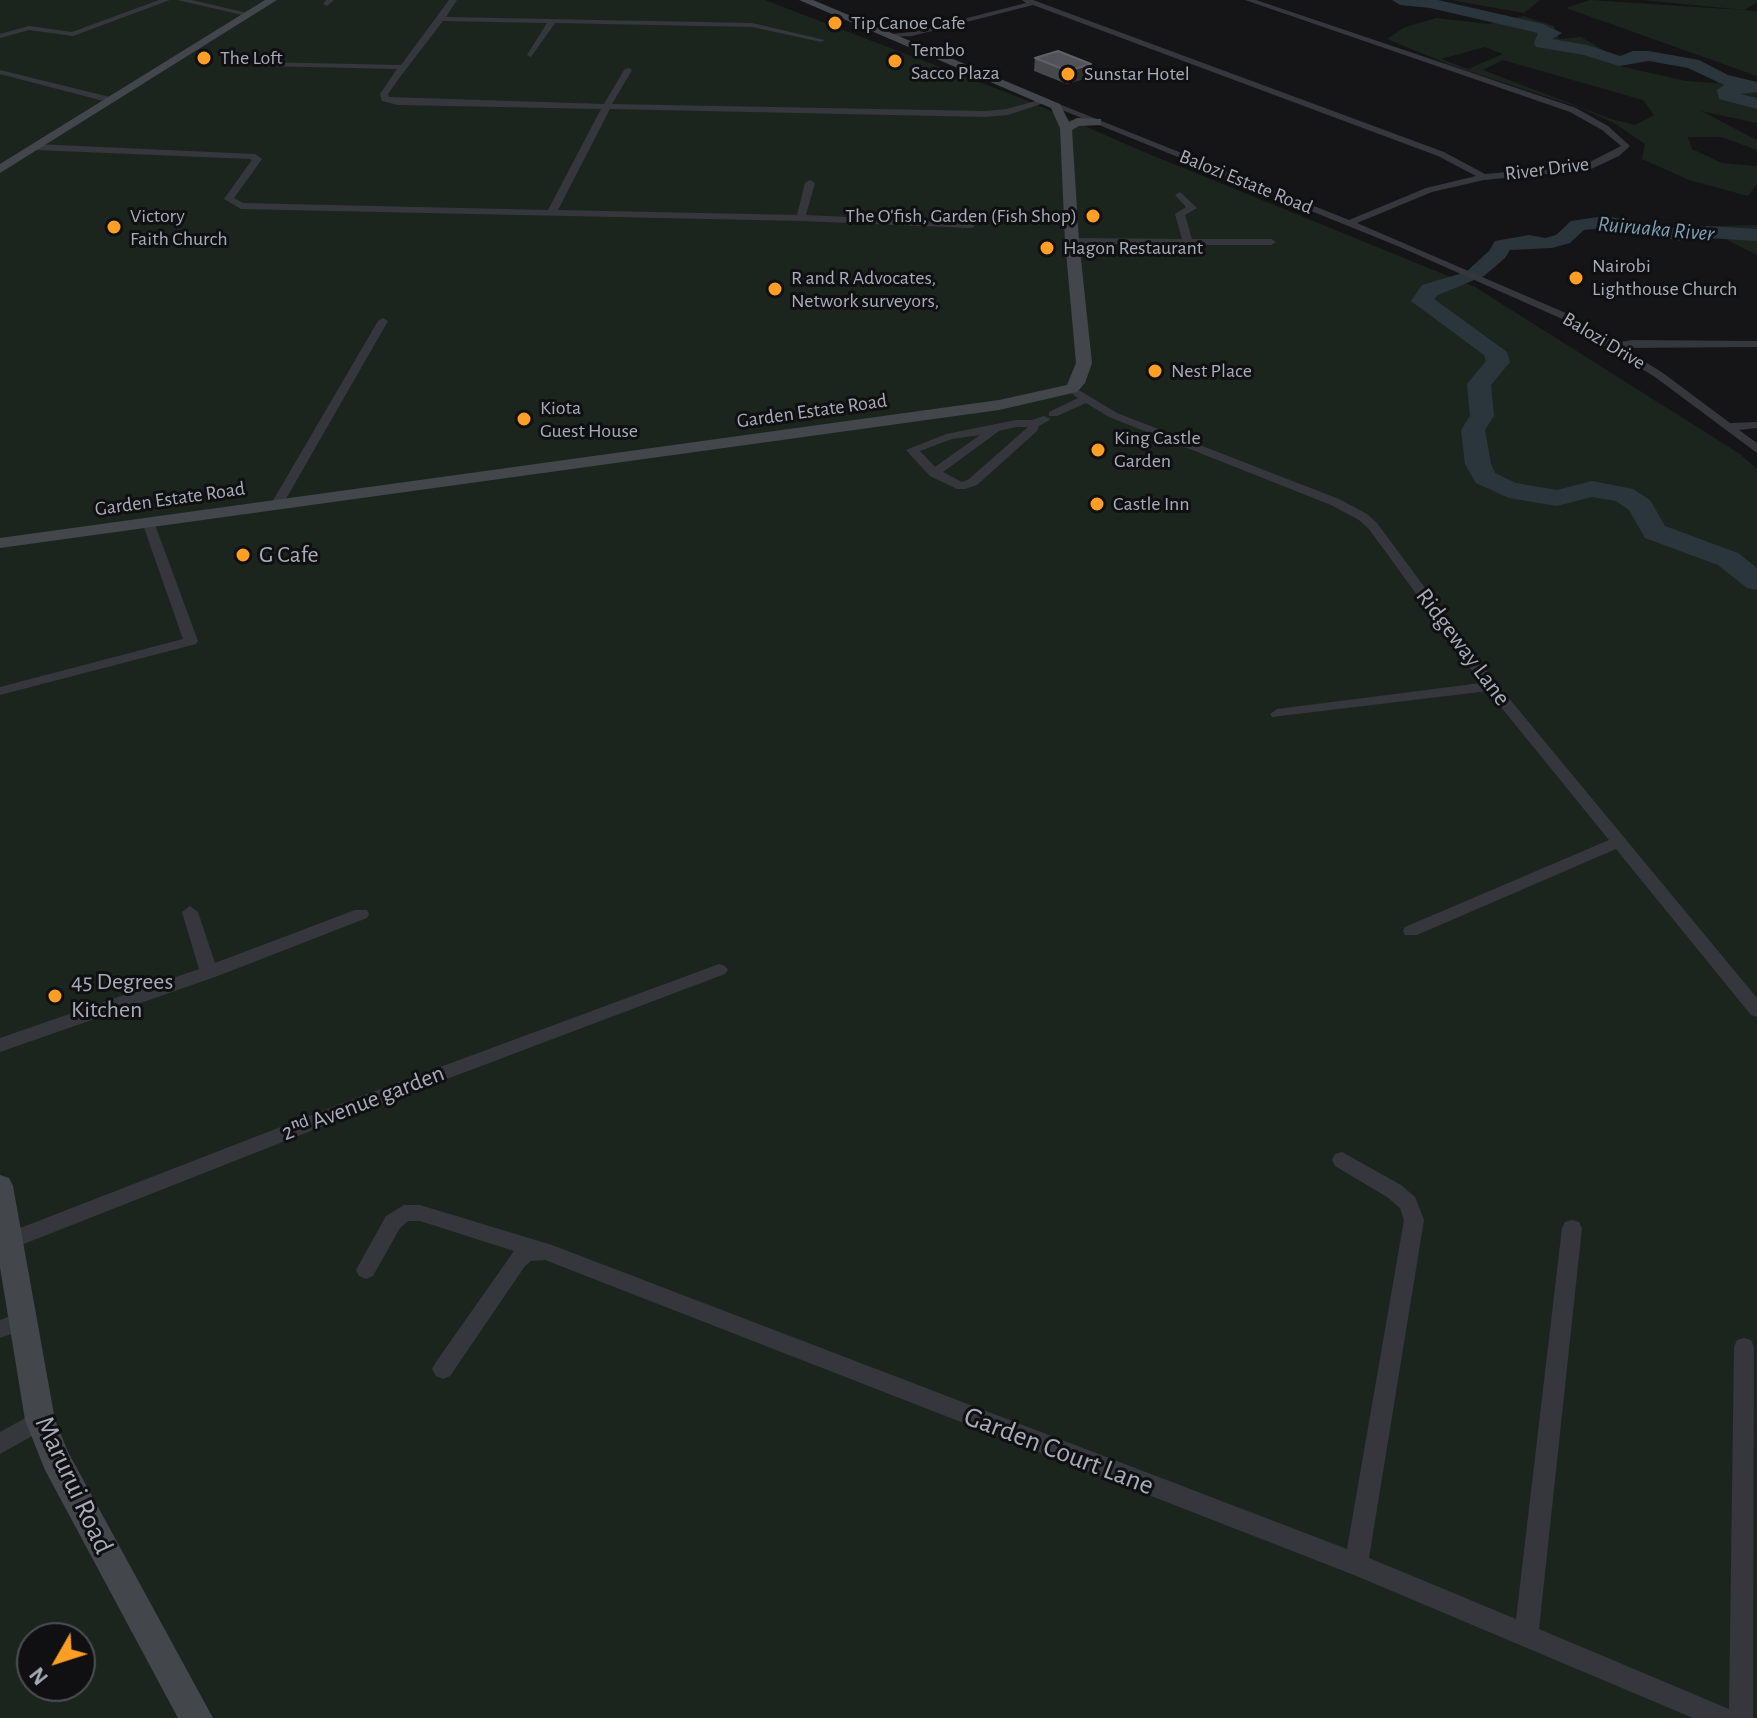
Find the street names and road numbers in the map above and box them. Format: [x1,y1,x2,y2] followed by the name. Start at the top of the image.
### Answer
[1176,144,1316,220] street label: Balozi Estate Road
[1504,152,1590,186] street label: River Drive
[1558,307,1650,375] street label: Balozi Drive
[735,389,889,433] street label: Garden Estate Road
[93,477,247,521] street label: Garden Estate Road
[1410,583,1516,711] street label: Ridgeway Lane
[278,1059,448,1147] street label: 2ⁿᵈ Avenue garden
[959,1399,1159,1503] street label: Garden Court Lane
[28,1411,120,1559] street label: Marurui Road

